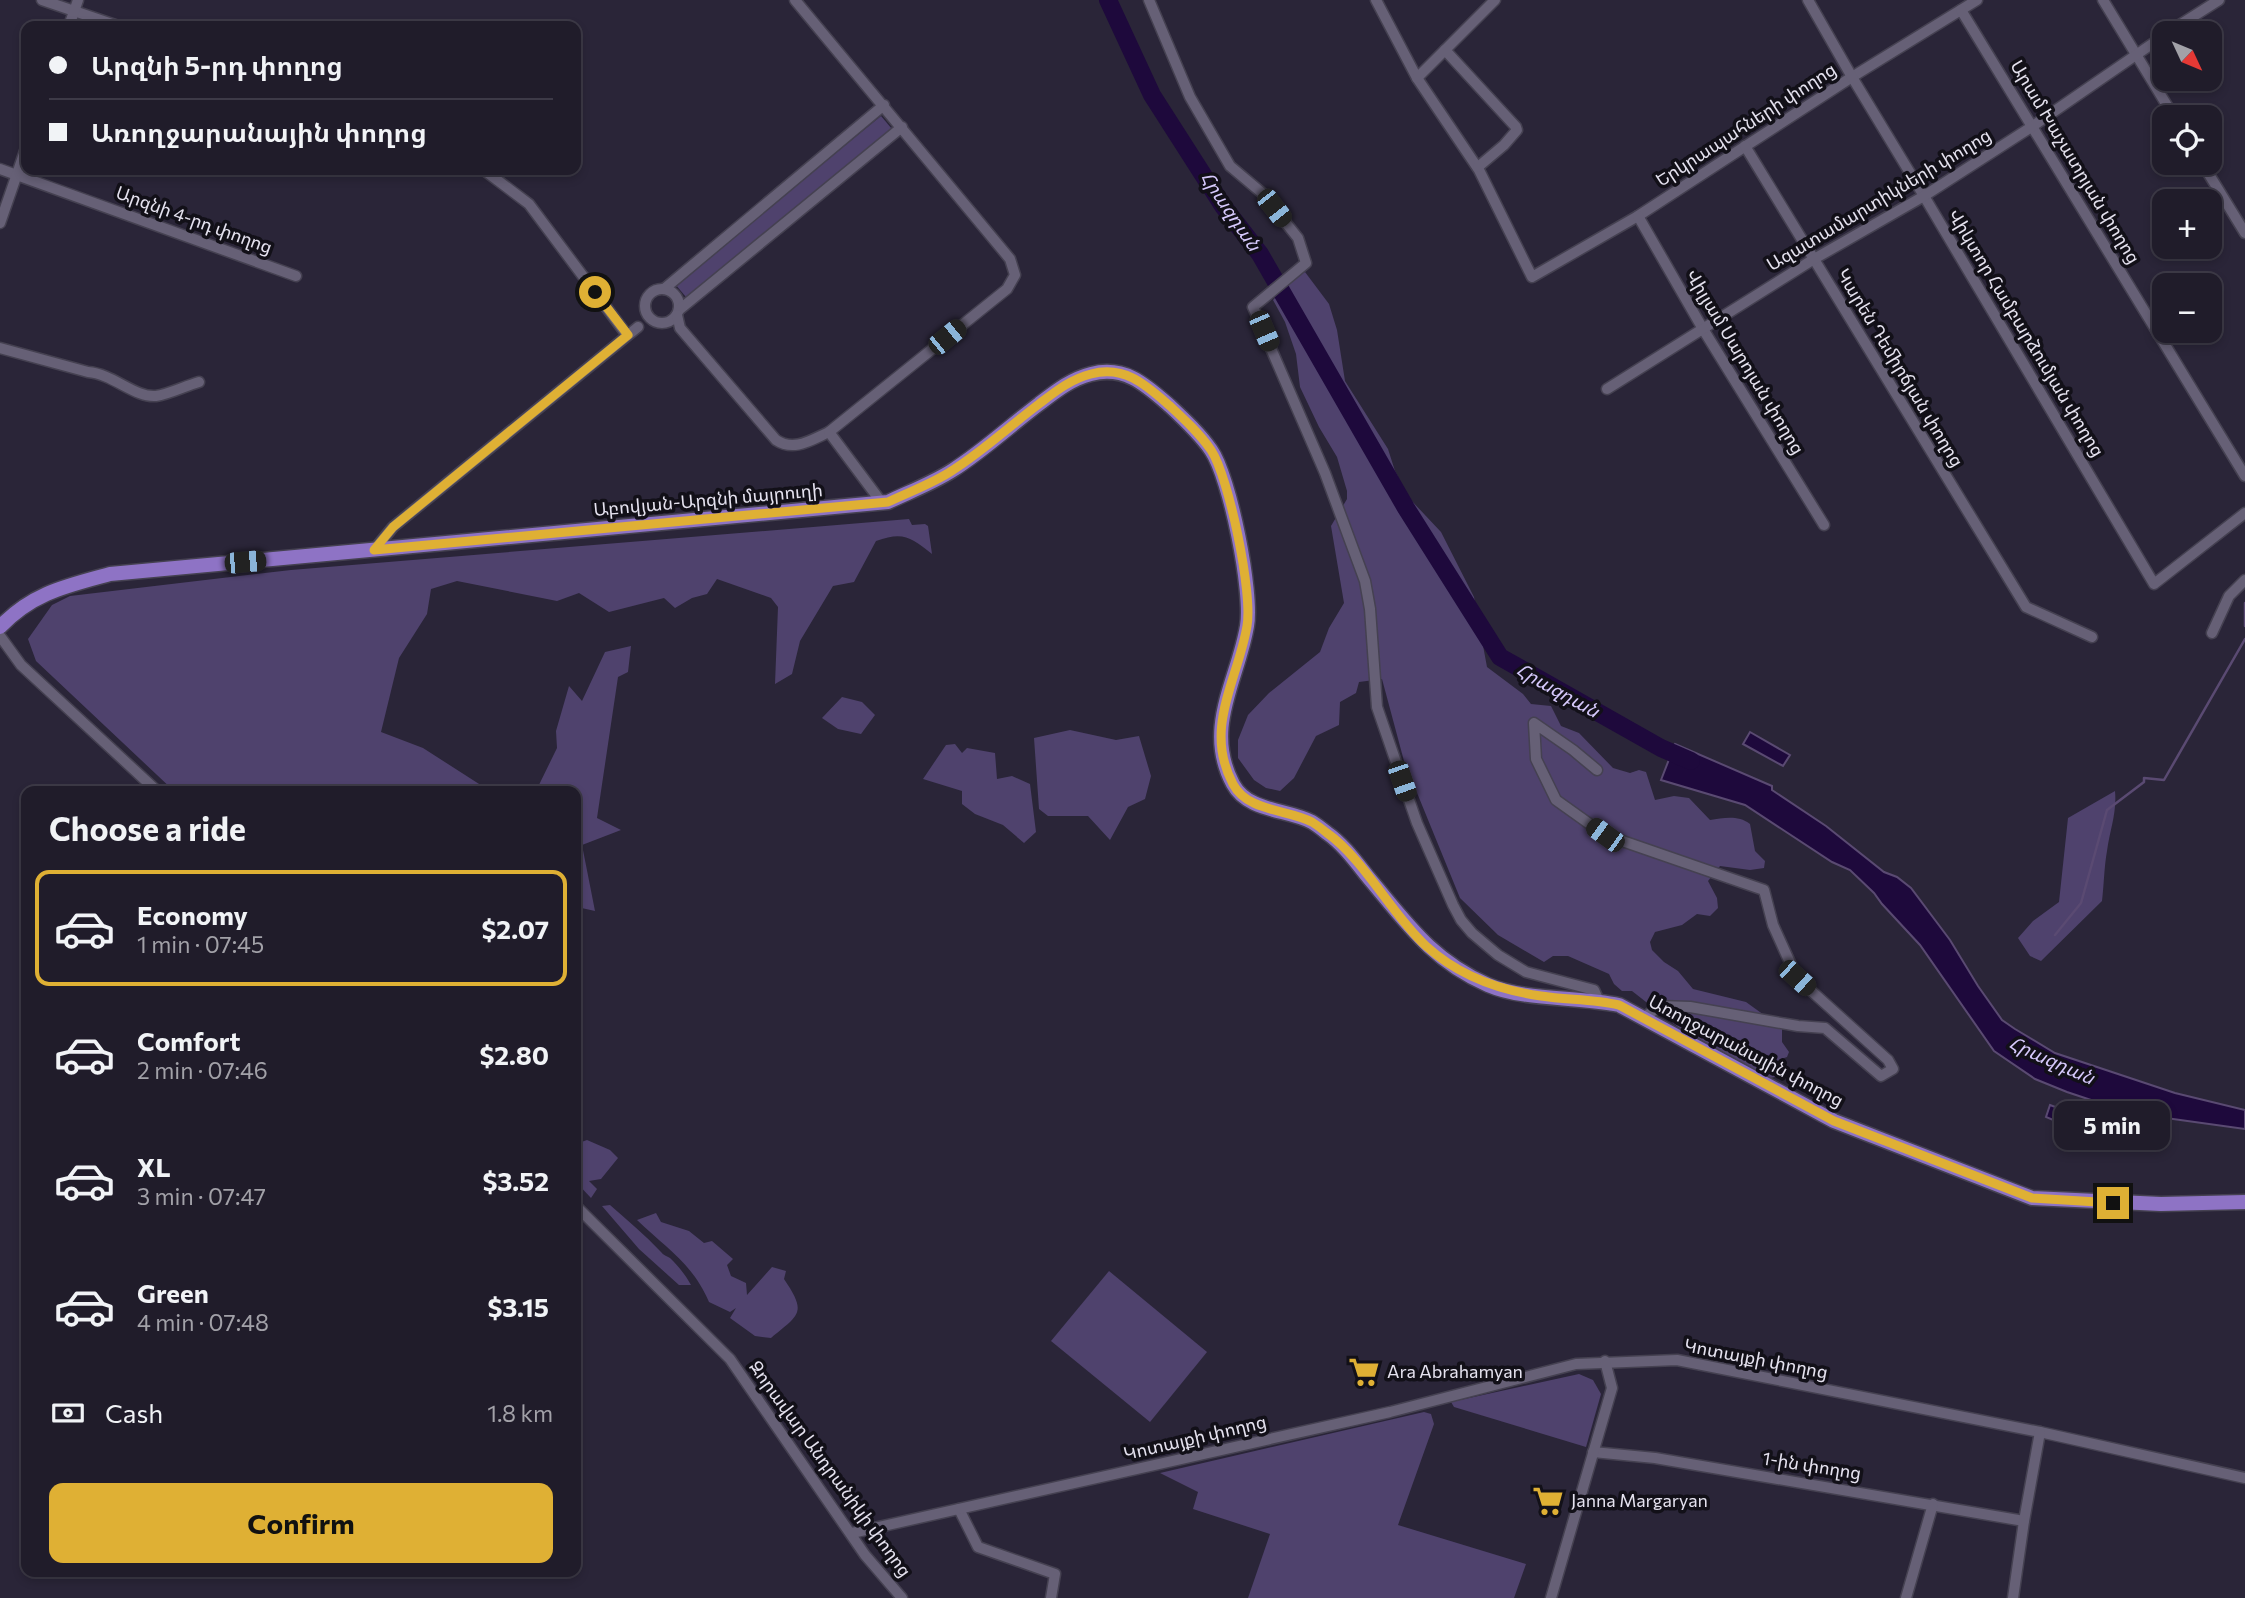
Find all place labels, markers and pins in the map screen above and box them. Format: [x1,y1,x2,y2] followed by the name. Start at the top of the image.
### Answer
[1347,1355,1381,1389] supermarket icon: Ara Abrahamyan
[1387,1360,1523,1382] place label: Ara Abrahamyan
[1531,1484,1565,1518] supermarket icon: Janna Margaryan
[1571,1489,1708,1511] place label: Janna Margaryan

